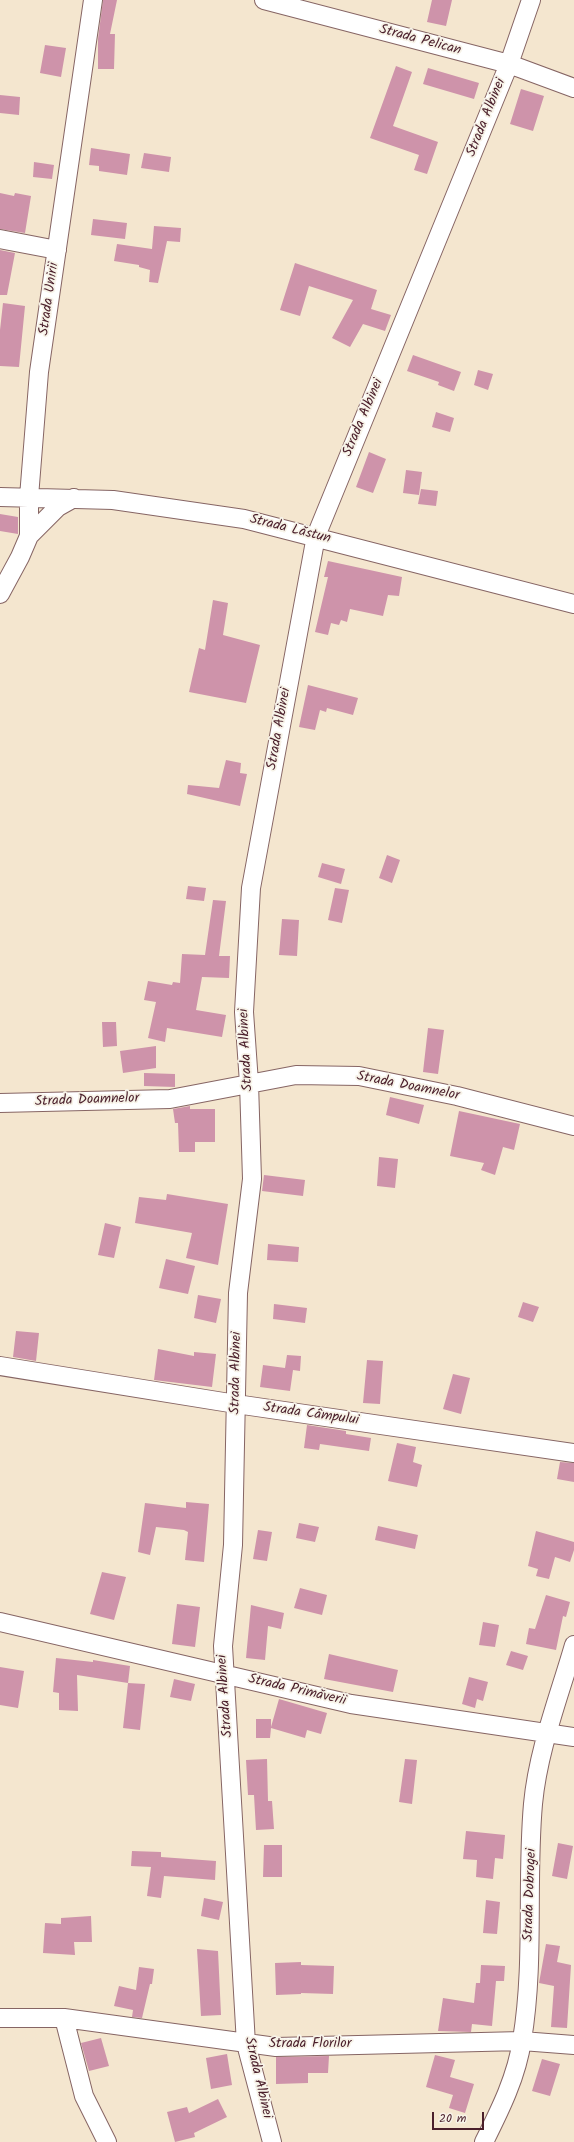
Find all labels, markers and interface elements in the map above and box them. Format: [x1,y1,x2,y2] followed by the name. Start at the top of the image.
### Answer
[377,22,463,60] street label: Strada Pelican
[464,76,510,160] street label: Strada Albinei
[37,261,63,337] street label: Strada Unirii
[340,377,388,459] street label: Strada Albinei
[248,512,332,548] street label: Strada Lăstun
[265,687,295,771] street label: Strada Albinei
[236,1008,258,1092] street label: Strada Albinei
[355,1069,461,1105] street label: Strada Doamnelor
[35,1091,139,1111] street label: Strada Doamnelor
[228,1331,246,1415] street label: Strada Albinei
[262,1400,360,1430] street label: Strada Câmpului
[215,1654,237,1738] street label: Strada Albinei
[246,1672,348,1710] street label: Strada Primăverii
[521,1848,541,1942] street label: Strada Dobrogei
[239,2036,275,2120] street label: Strada Albinei
[269,2037,351,2053] street label: Strada Florilor
[434,2104,486,2130] scale bar
[439,2109,466,2128] text: 20 m

